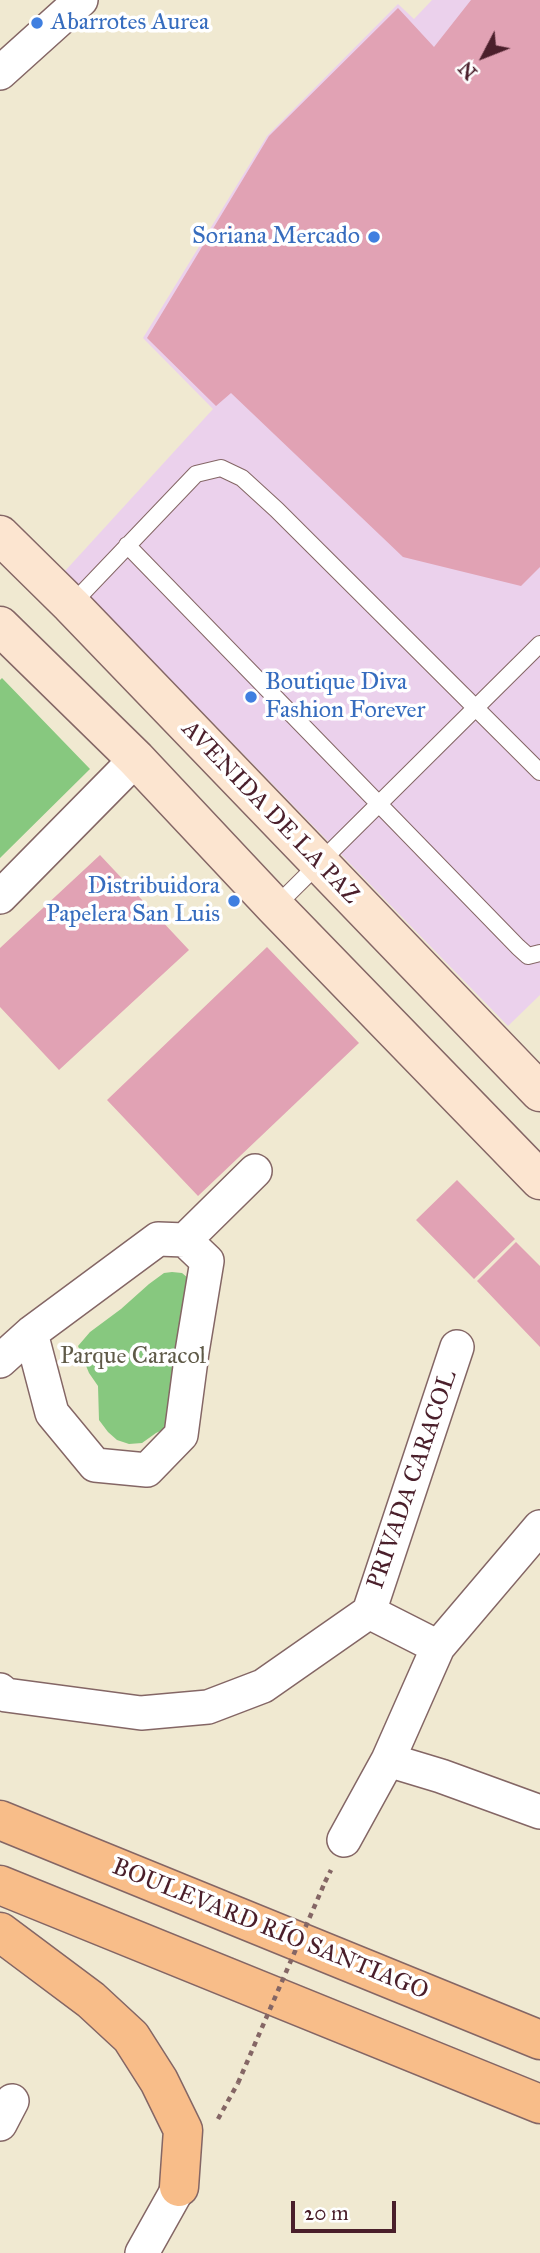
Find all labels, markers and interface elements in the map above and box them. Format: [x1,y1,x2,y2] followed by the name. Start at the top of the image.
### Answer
[51,9,209,37] place label: Abarrotes Aurea
[29,15,45,31] marker: Abarrotes Aurea
[449,21,519,91] north arrow
[454,57,482,84] text: N
[192,223,360,251] place label: Soriana Mercado
[366,229,382,245] marker: Soriana Mercado
[265,669,426,725] place label: Boutique Diva Fashion Forever
[243,689,259,705] marker: Boutique Diva Fashion Forever
[175,715,365,911] street label: AVENIDA DE LA PAZ
[46,873,220,929] place label: Distribuidora Papelera San Luis
[226,893,242,909] marker: Distribuidora Papelera San Luis
[60,1343,206,1371] park label: Parque Caracol
[362,1367,464,1593] street label: PRIVADA CARACOL
[108,1853,432,2007] street label: BOULEVARD RÍO SANTIAGO
[295,2186,400,2230] scale bar
[304,2200,349,2226] text: 20 m

